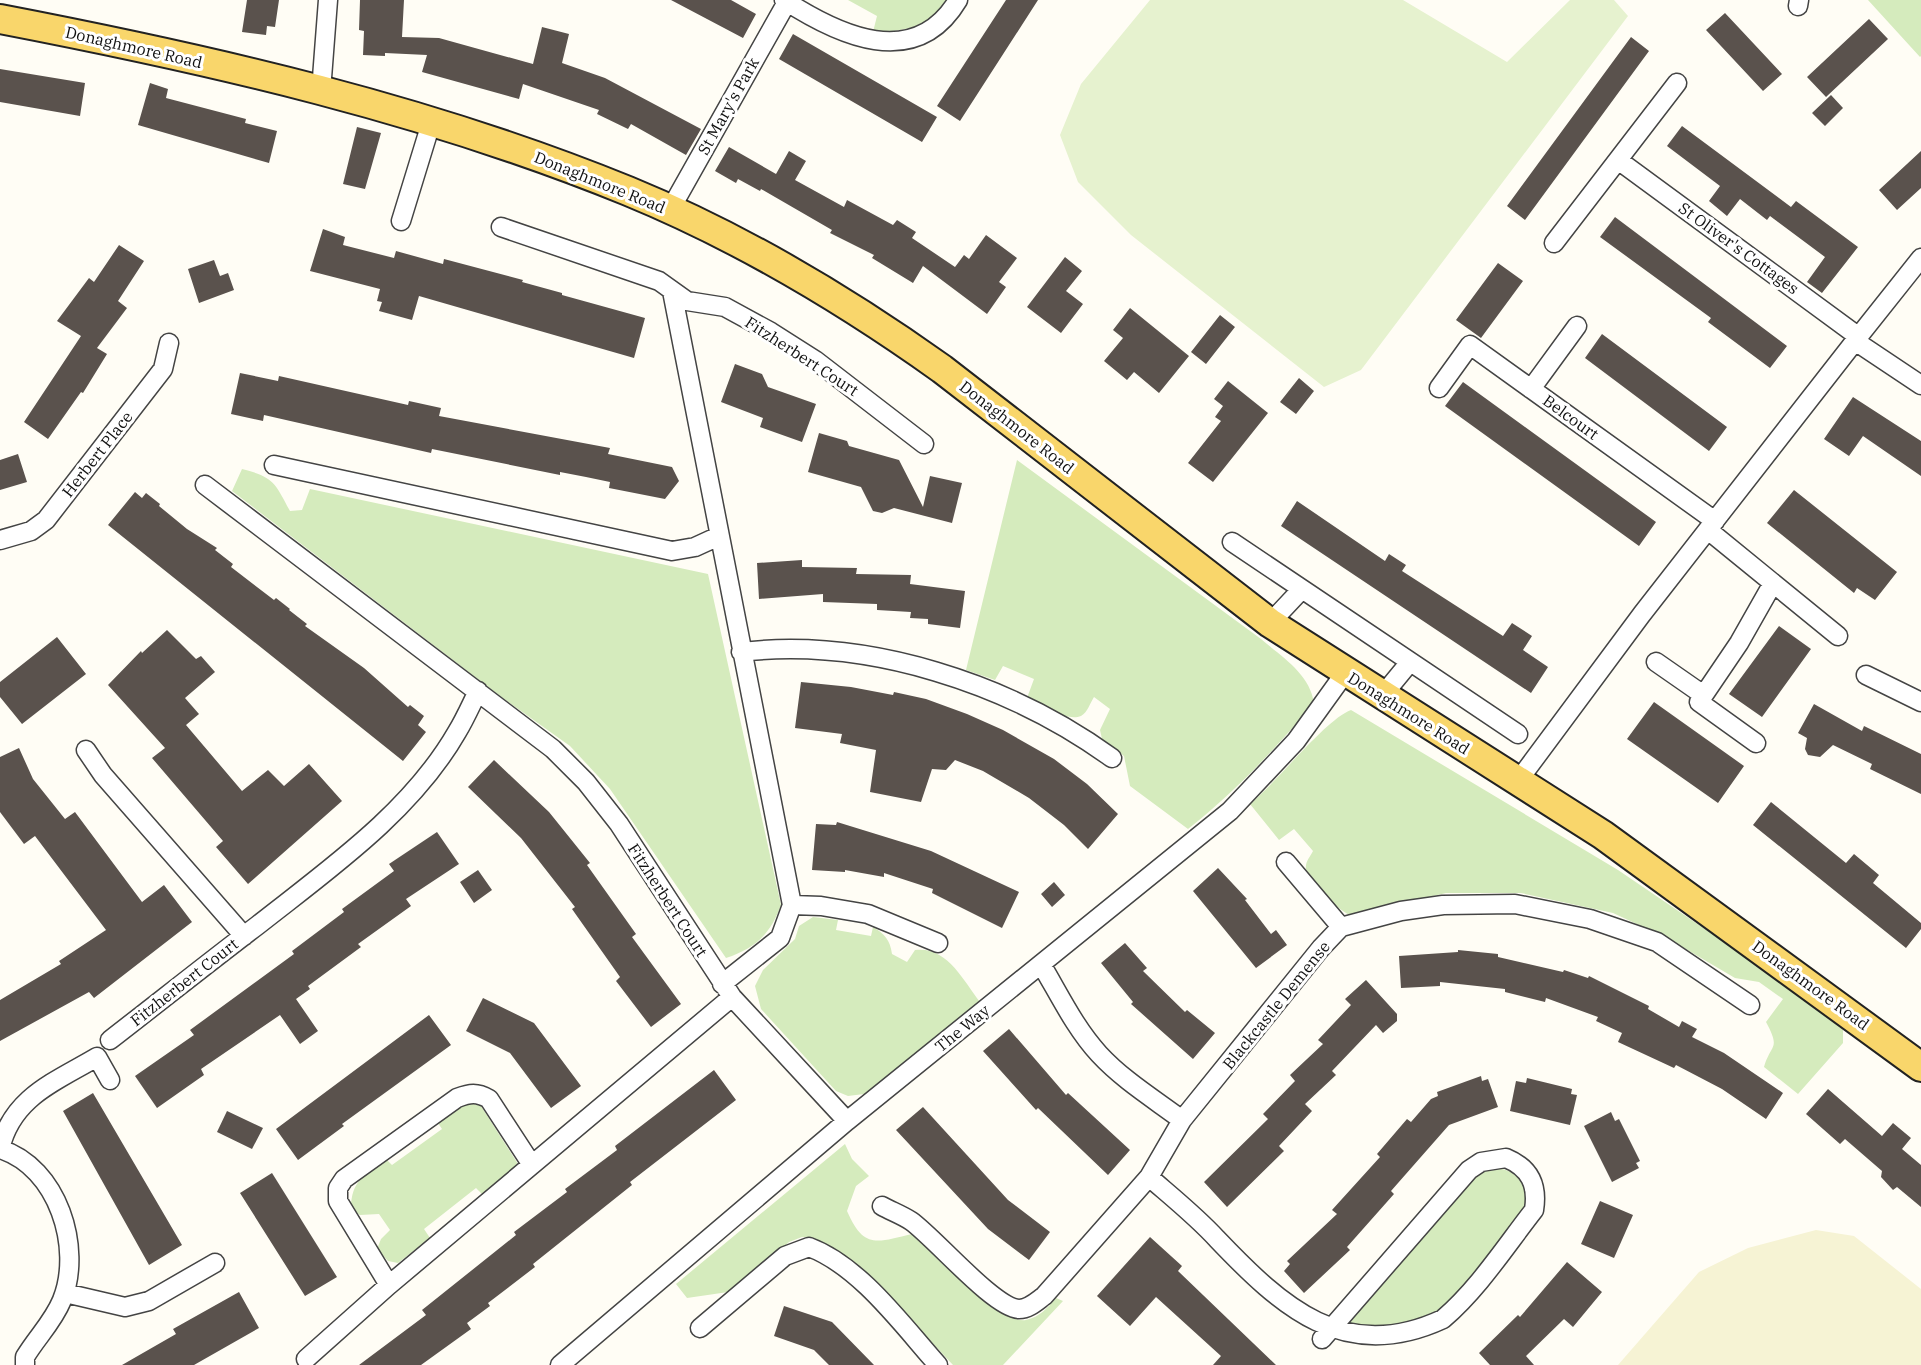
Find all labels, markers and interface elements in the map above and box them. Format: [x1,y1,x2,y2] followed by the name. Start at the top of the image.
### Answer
[64,22,205,73] street label: Donaghmore Road
[693,53,763,158] street label: St Mary's Park
[531,147,669,218] street label: Donaghmore Road
[1675,198,1803,298] street label: St Oliver's Cottages
[742,312,863,400] street label: Fitzherbert Court
[956,376,1078,478] street label: Donaghmore Road
[1539,390,1603,444] street label: Belcourt
[57,407,137,501] street label: Herbert Place
[1344,668,1474,759] street label: Donaghmore Road
[624,840,712,961] street label: Fitzherbert Court
[126,934,242,1030] street label: Fitzherbert Court
[1749,936,1874,1034] street label: Donaghmore Road
[1218,937,1334,1073] street label: Blackcastle Demense
[931,1000,994,1056] street label: The Way

